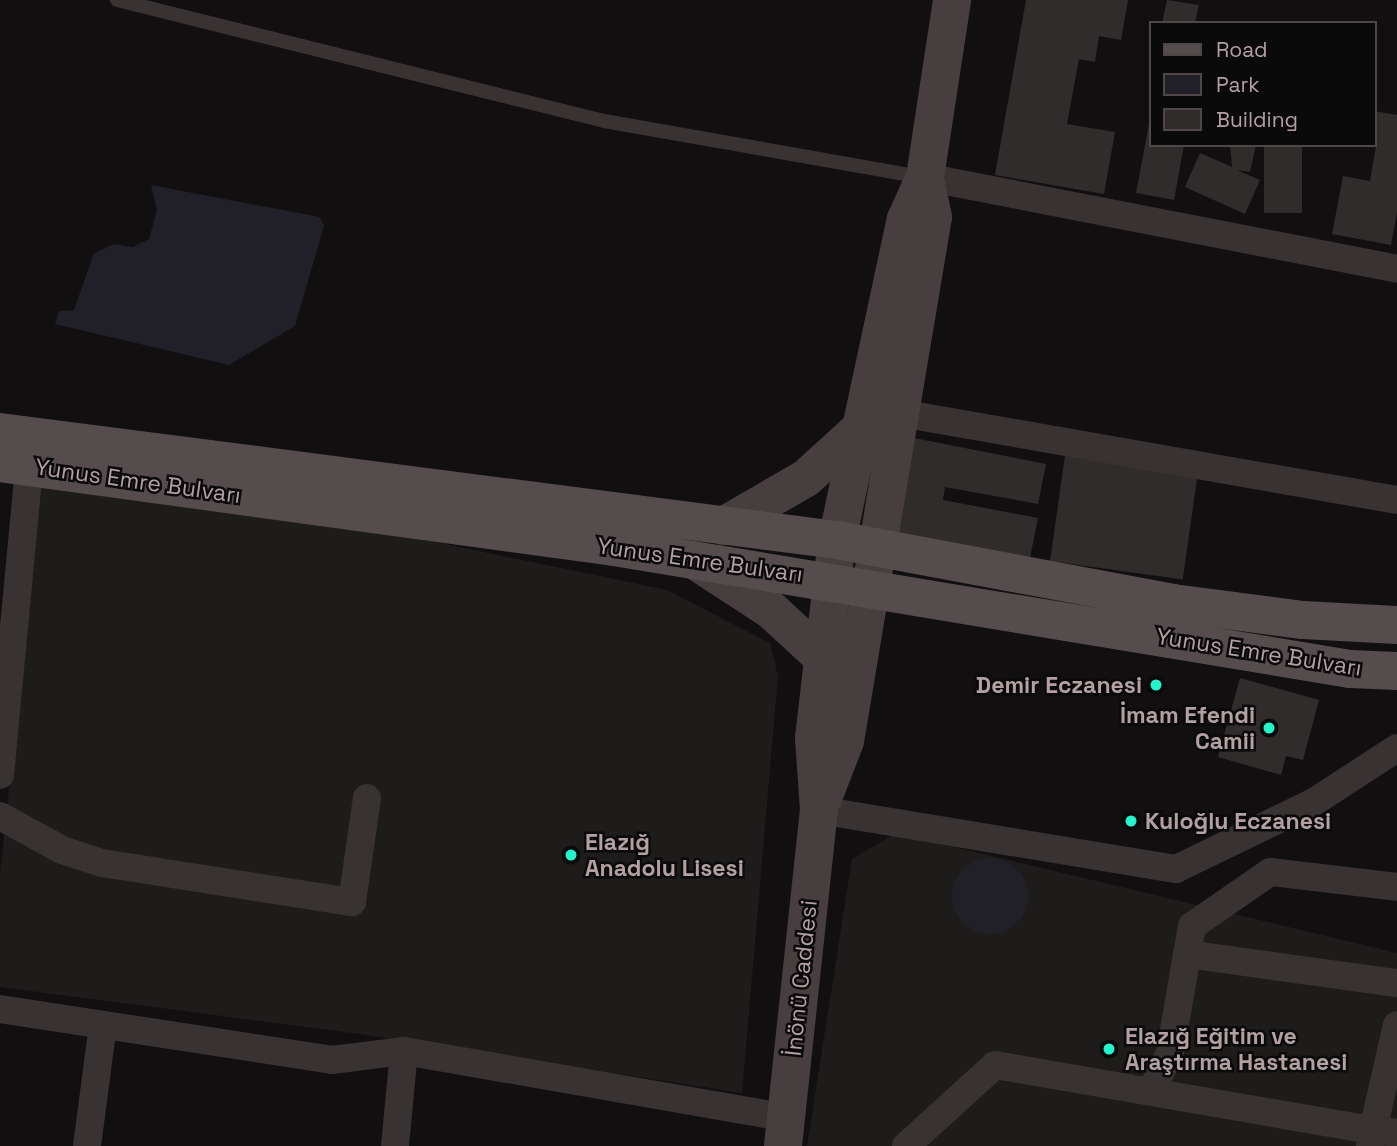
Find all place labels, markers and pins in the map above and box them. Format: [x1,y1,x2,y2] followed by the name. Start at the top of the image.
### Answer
[976,671,1142,699] place label: Demir Eczanesi
[1148,677,1164,693] marker: Demir Eczanesi
[1120,701,1255,755] place label: İmam Efendi Camii
[1261,720,1277,736] marker: İmam Efendi Camii
[1145,807,1331,835] place label: Kuloğlu Eczanesi
[1123,813,1139,829] marker: Kuloğlu Eczanesi
[585,828,744,882] place label: Elazığ Anadolu Lisesi
[563,847,579,863] marker: Elazığ Anadolu Lisesi
[1125,1022,1347,1076] place label: Elazığ Eğitim ve Araştırma Hastanesi
[1099,1039,1119,1059] marker: Elazığ Eğitim ve Araştırma Hastanesi

